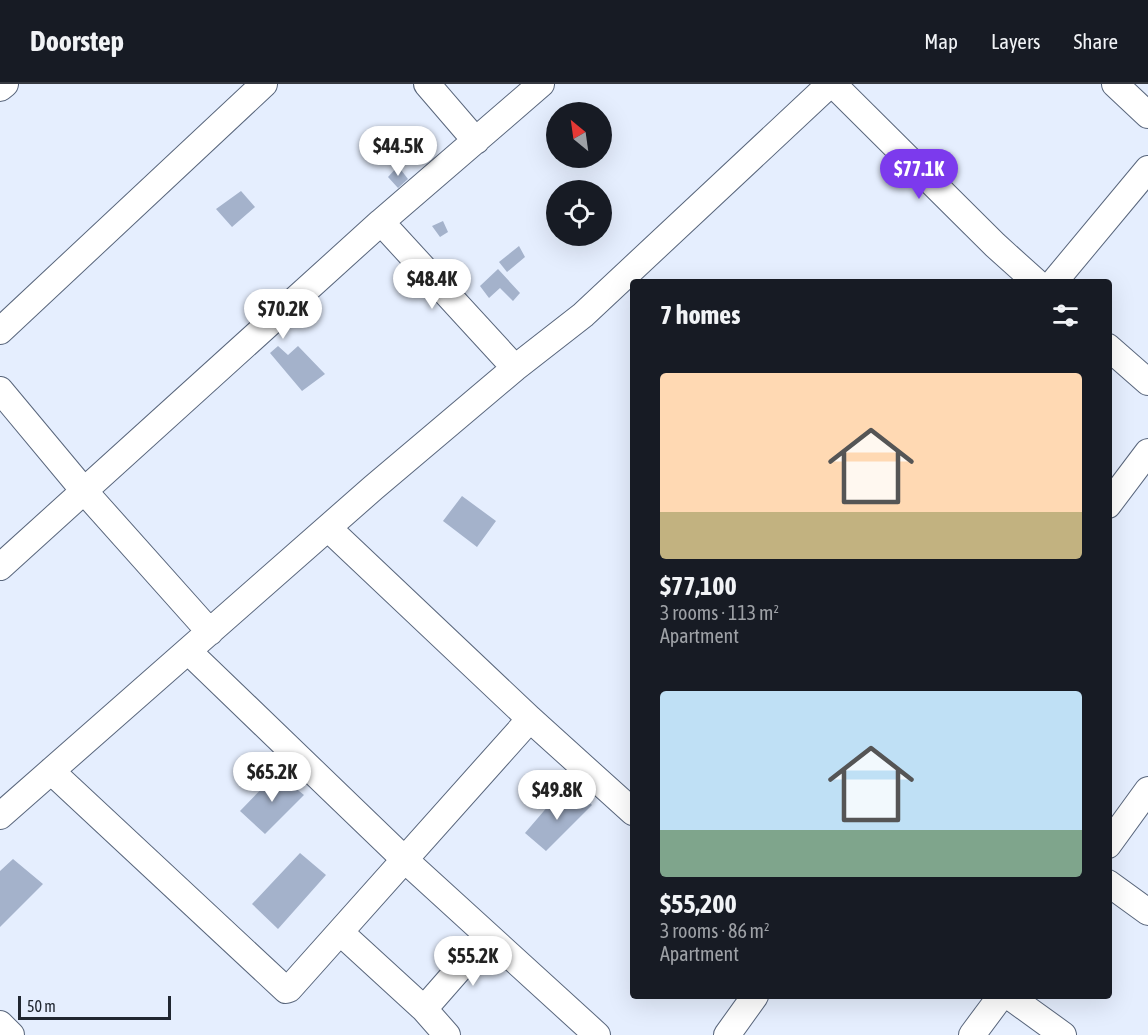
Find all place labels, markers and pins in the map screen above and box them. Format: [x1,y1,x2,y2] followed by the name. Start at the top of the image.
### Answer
[349,126,447,177] pin: $44.5K
[870,149,968,200] pin: $77.1K
[383,259,481,310] pin: $48.4K
[234,289,332,340] pin: $70.2K
[223,752,321,803] pin: $65.2K
[508,770,606,821] pin: $49.8K
[424,936,522,987] pin: $55.2K

